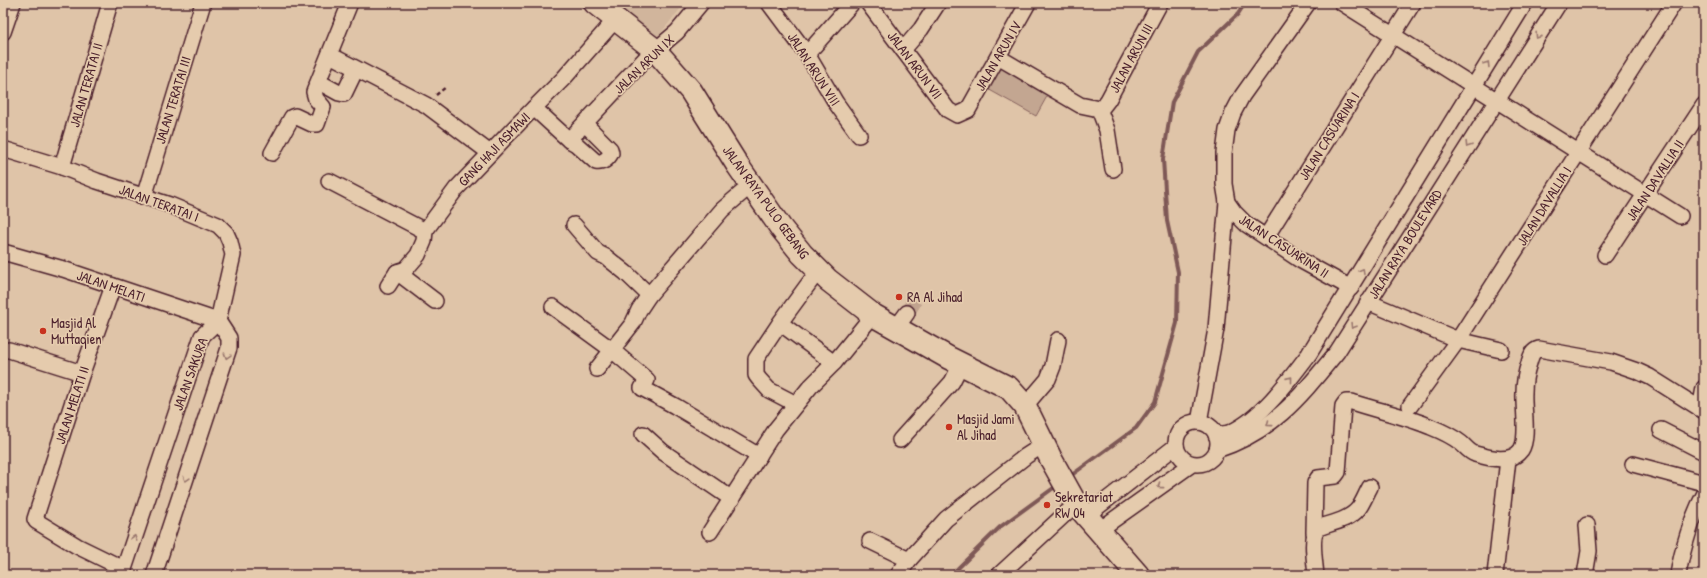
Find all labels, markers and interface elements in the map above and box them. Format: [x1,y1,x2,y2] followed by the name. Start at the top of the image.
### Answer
[970,17,1025,94] street label: JALAN ARUN IV
[1104,20,1157,96] street label: JALAN ARUN III
[884,27,947,103] street label: JALAN ARUN VII
[784,28,845,109] street label: JALAN ARUN VIII
[609,29,679,98] street label: JALAN ARUN IX
[1535,32,1543,39] one-way arrow
[64,40,107,129] street label: JALAN TERATAI II
[150,54,195,146] street label: JALAN TERATAI III
[1483,61,1490,68] one-way arrow
[1294,88,1363,183] street label: JALAN CASUARINA I
[453,107,534,190] street label: GANG HAJI ASMAWI
[1621,135,1688,224] street label: JALAN DAVALLIA II
[719,141,814,262] street label: JALAN RAYA PULO GEBANG
[1466,141,1473,148] one-way arrow
[1512,163,1575,249] street label: JALAN DAVALLIA I
[117,179,202,226] street label: JALAN TERATAI I
[1363,185,1446,302] street label: JALAN RAYA BOULEVARD
[1236,209,1333,282] street label: JALAN CASUARINA II
[74,265,148,306] street label: JALAN MELATI
[1357,268,1364,275] one-way arrow
[907,287,963,306] place label: RA Al Jihad
[894,292,904,302] marker: RA Al Jihad
[51,313,102,349] place label: Masjid Al Muttaqien
[1351,322,1358,329] one-way arrow
[38,326,48,336] marker: Masjid Al Muttaqien
[168,335,212,413] street label: JALAN SAKURA
[223,352,232,359] one-way arrow
[50,363,93,446] street label: JALAN MELATI II
[1285,376,1292,383] one-way arrow
[957,409,1015,444] place label: Masjid Jami Al Jihad
[1266,419,1273,427] one-way arrow
[944,422,954,432] marker: Masjid Jami Al Jihad
[182,476,191,483] one-way arrow
[1158,481,1165,488] one-way arrow
[1055,487,1113,522] place label: Sekretariat RW 04
[1042,500,1052,510] marker: Sekretariat RW 04
[129,535,138,542] one-way arrow

